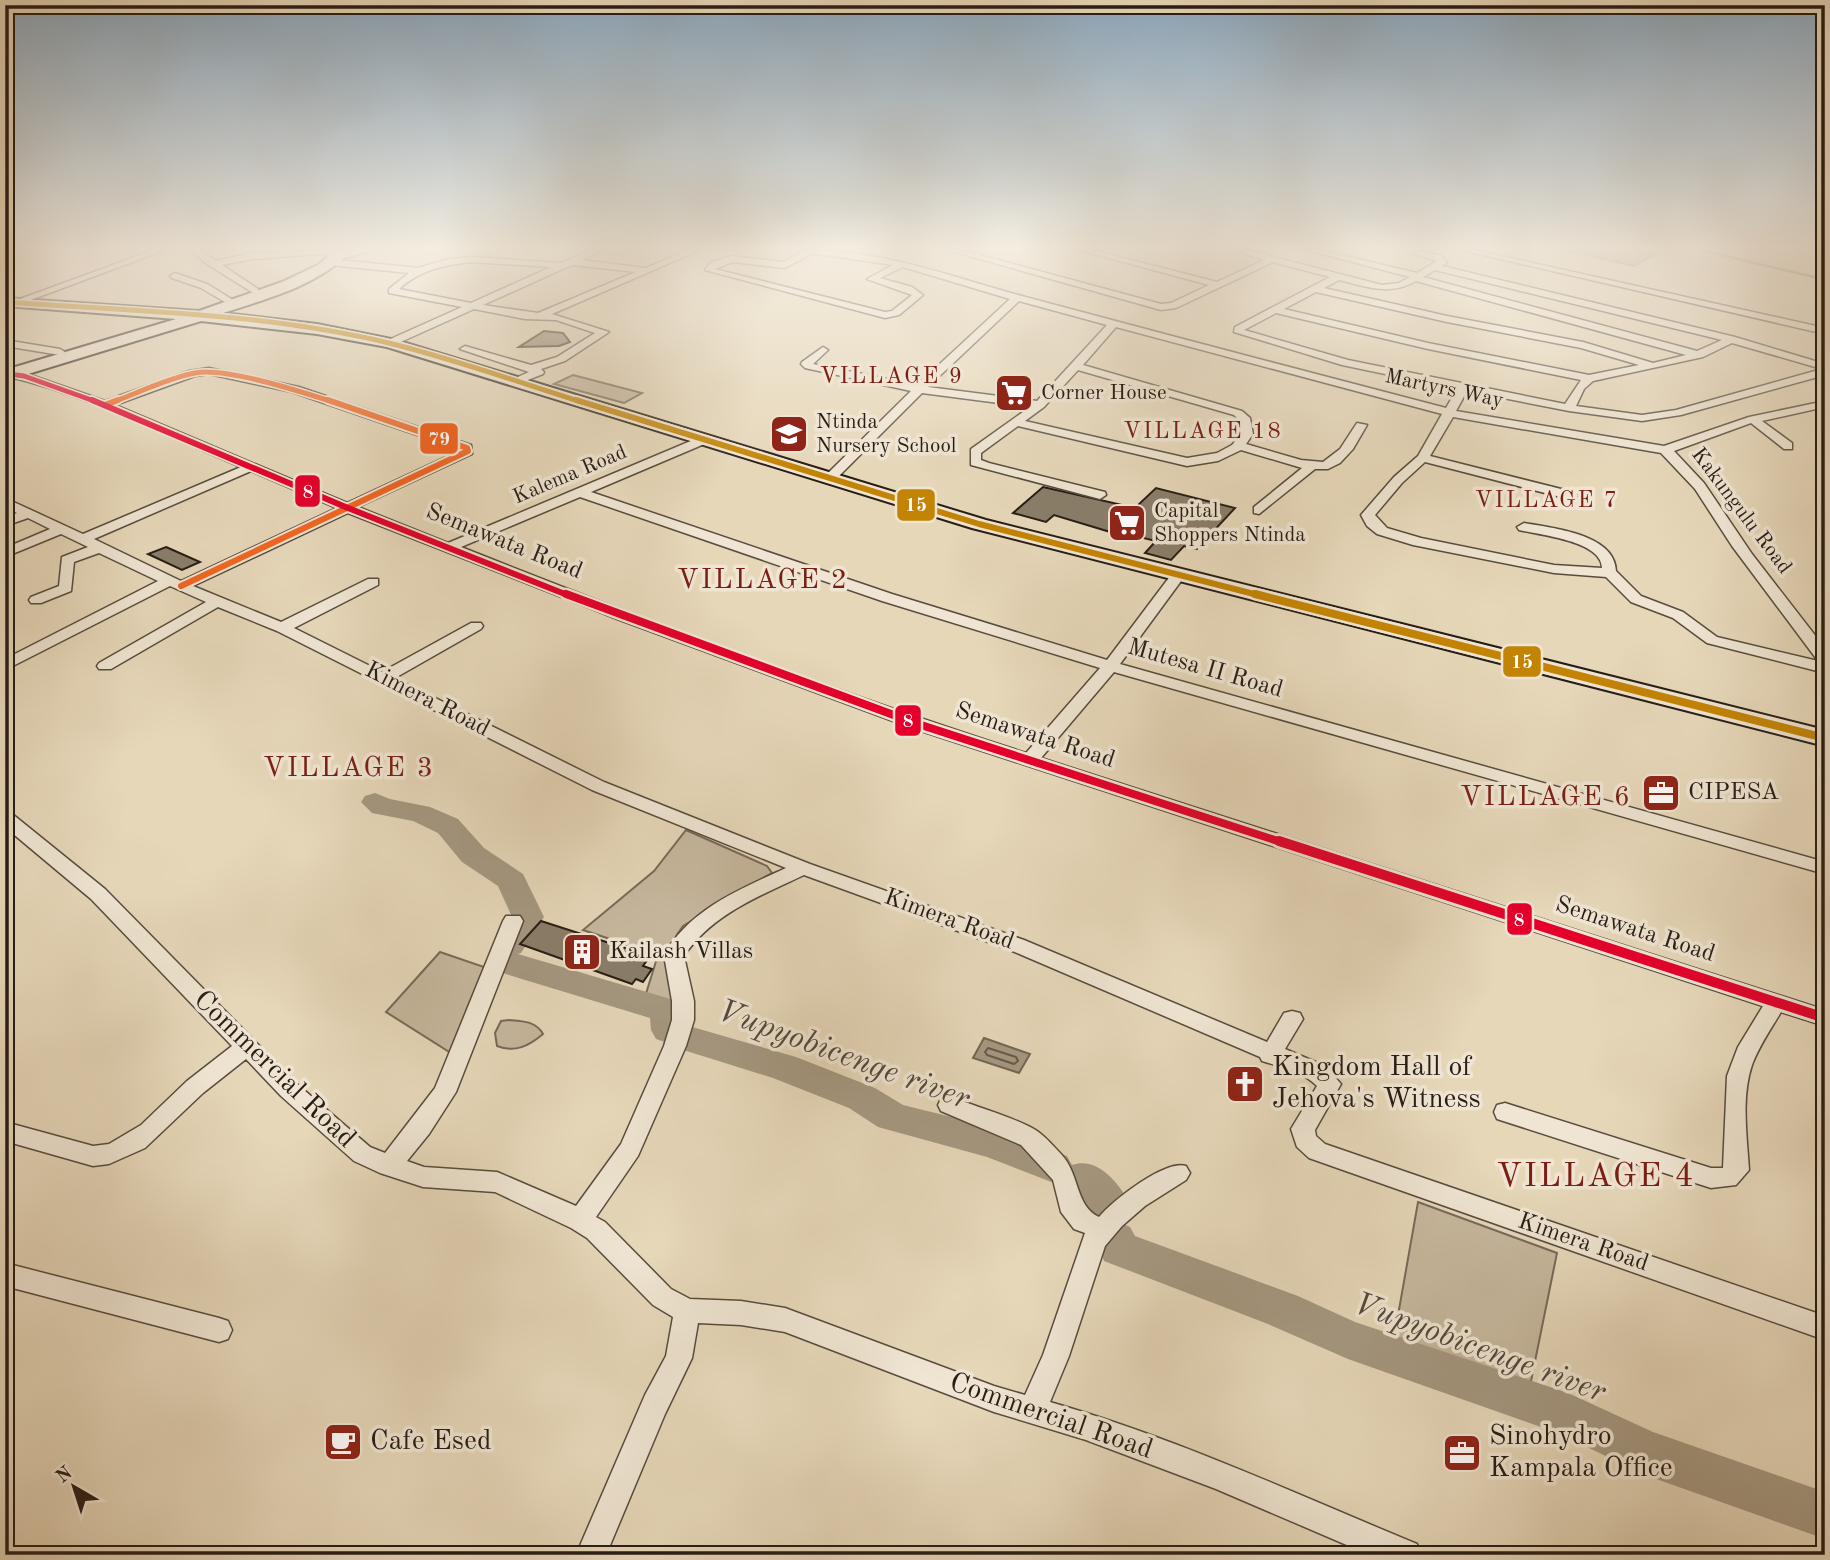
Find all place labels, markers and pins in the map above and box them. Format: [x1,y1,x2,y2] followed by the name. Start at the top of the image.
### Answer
[993,372,1035,414] supermarket icon: Corner House
[1041,383,1167,404] place label: Corner House
[816,412,957,457] place label: Ntinda Nursery School
[768,413,810,455] school or university icon: Ntinda Nursery School
[1154,501,1306,546] place label: Capital Shoppers Ntinda
[1106,502,1148,544] supermarket icon: Capital Shoppers Ntinda
[1640,772,1682,814] office icon: CIPESA
[1688,781,1779,805] place label: CIPESA
[561,931,603,973] building icon: Kailash Villas
[609,940,753,964] place label: Kailash Villas
[1272,1054,1481,1114] place label: Kingdom Hall of Jehova's Witness
[1224,1063,1266,1105] church icon: Kingdom Hall of Jehova's Witness
[322,1421,364,1463] cafe icon: Cafe Esed
[1489,1423,1673,1483] place label: Sinohydro Kampala Office
[370,1428,492,1456] place label: Cafe Esed
[1441,1432,1483,1474] office icon: Sinohydro Kampala Office

